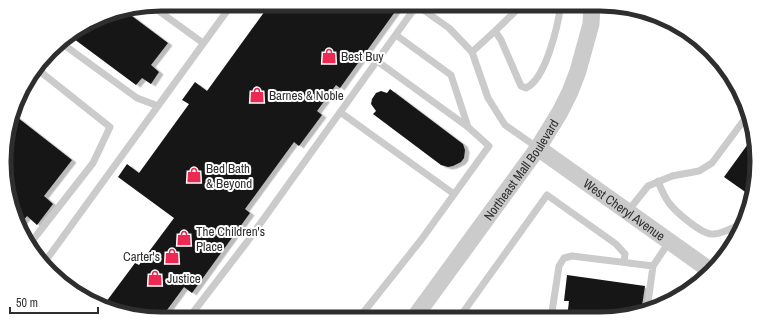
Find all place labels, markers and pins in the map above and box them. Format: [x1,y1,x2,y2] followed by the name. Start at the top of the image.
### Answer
[320,47,338,65] shop icon: Best Buy
[341,48,384,65] place label: Best Buy
[248,86,266,104] shop icon: Barnes & Noble
[269,87,344,104] place label: Barnes & Noble
[206,160,252,192] place label: Bed Bath & Beyond
[185,166,203,184] shop icon: Bed Bath & Beyond
[196,223,265,255] place label: The Children's Place
[175,229,193,247] shop icon: The Children's Place
[163,247,181,265] shop icon: Carter's
[123,248,160,265] place label: Carter's
[146,269,164,287] shop icon: Justice
[167,270,201,287] place label: Justice

